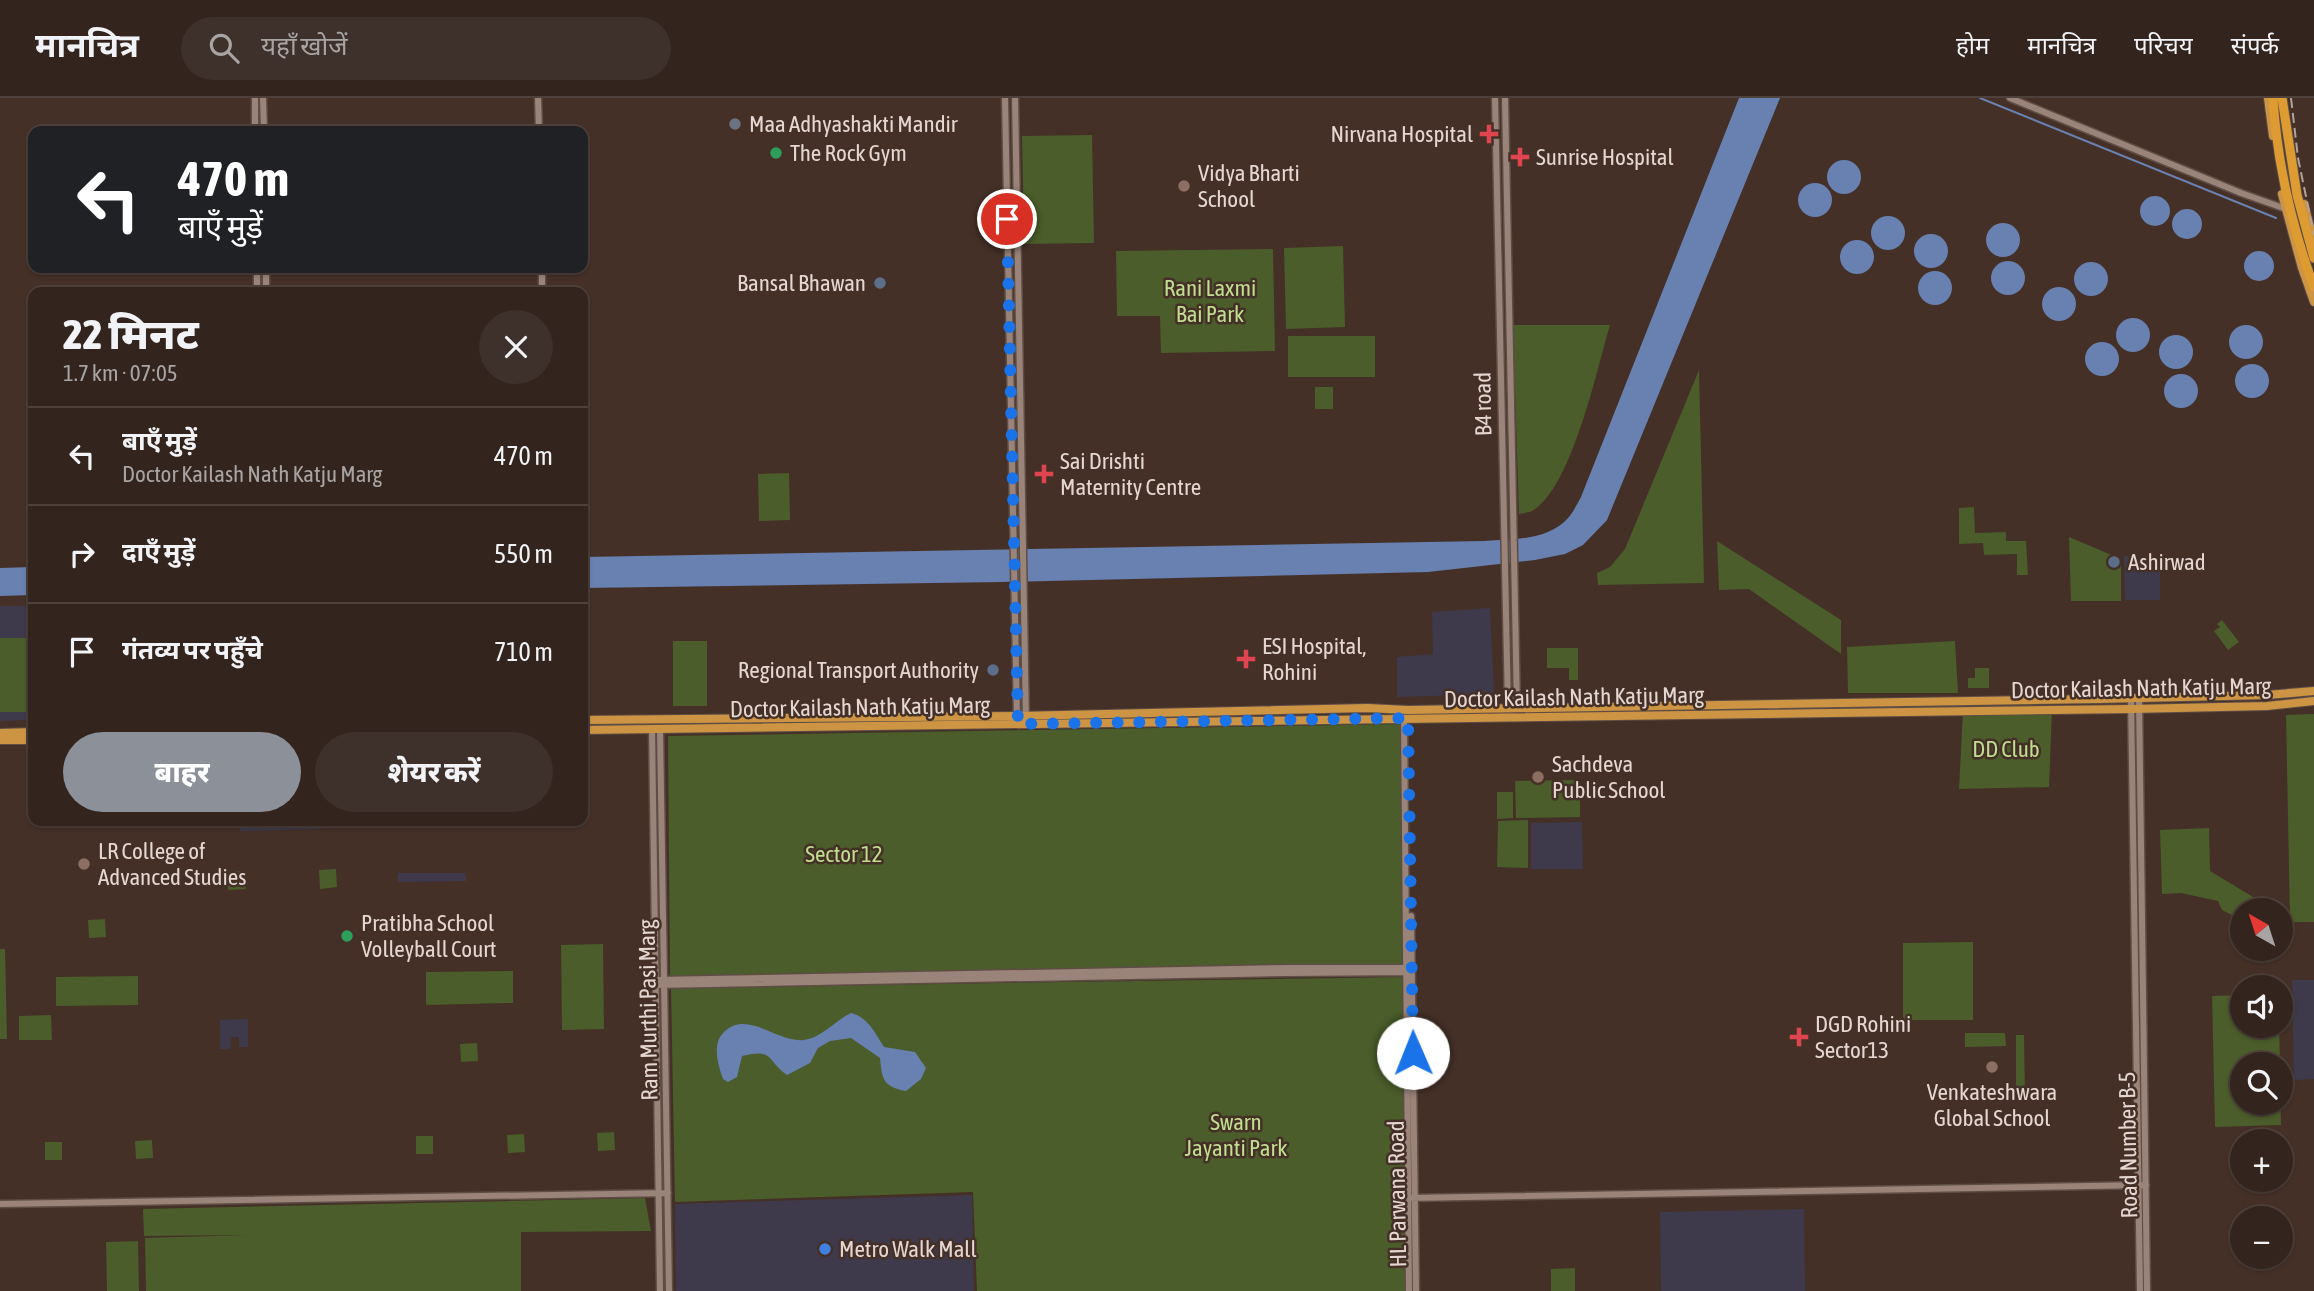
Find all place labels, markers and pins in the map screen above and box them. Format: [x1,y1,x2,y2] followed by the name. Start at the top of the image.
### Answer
[749,111,959,137] place label: Maa Adhyashakti Mandir
[727,116,743,132] marker: Maa Adhyashakti Mandir
[1331,121,1473,147] place label: Nirvana Hospital
[1479,124,1499,144] marker: Nirvana Hospital
[790,140,907,166] place label: The Rock Gym
[1536,144,1674,170] place label: Sunrise Hospital
[768,145,784,161] marker: The Rock Gym
[1510,147,1530,167] marker: Sunrise Hospital
[1198,160,1300,212] place label: Vidya Bharti School
[1176,178,1192,194] marker: Vidya Bharti School
[977,189,1037,249] pin
[737,270,866,296] place label: Bansal Bhawan
[872,275,888,291] marker: Bansal Bhawan
[1060,448,1201,500] place label: Sai Drishti Maternity Centre
[1034,464,1054,484] marker: Sai Drishti Maternity Centre
[2128,549,2206,575] place label: Ashirwad
[2106,554,2122,570] marker: Ashirwad
[1262,633,1366,685] place label: ESI Hospital, Rohini
[1236,649,1256,669] marker: ESI Hospital, Rohini
[738,657,979,683] place label: Regional Transport Authority
[985,662,1001,678] marker: Regional Transport Authority
[1552,751,1665,803] place label: Sachdeva Public School
[1530,769,1546,785] marker: Sachdeva Public School
[98,838,246,890] place label: LR College of Advanced Studies
[76,856,92,872] marker: LR College of Advanced Studies
[361,910,496,962] place label: Pratibha School Volleyball Court
[339,928,355,944] marker: Pratibha School Volleyball Court
[1815,1011,1911,1063] place label: DGD Rohini Sector13
[1789,1027,1809,1047] marker: DGD Rohini Sector13
[1984,1059,2000,1075] marker: Venkateshwara Global School
[1927,1079,2057,1131] place label: Venkateshwara Global School
[839,1236,977,1262] place label: Metro Walk Mall
[817,1241,833,1257] marker: Metro Walk Mall

